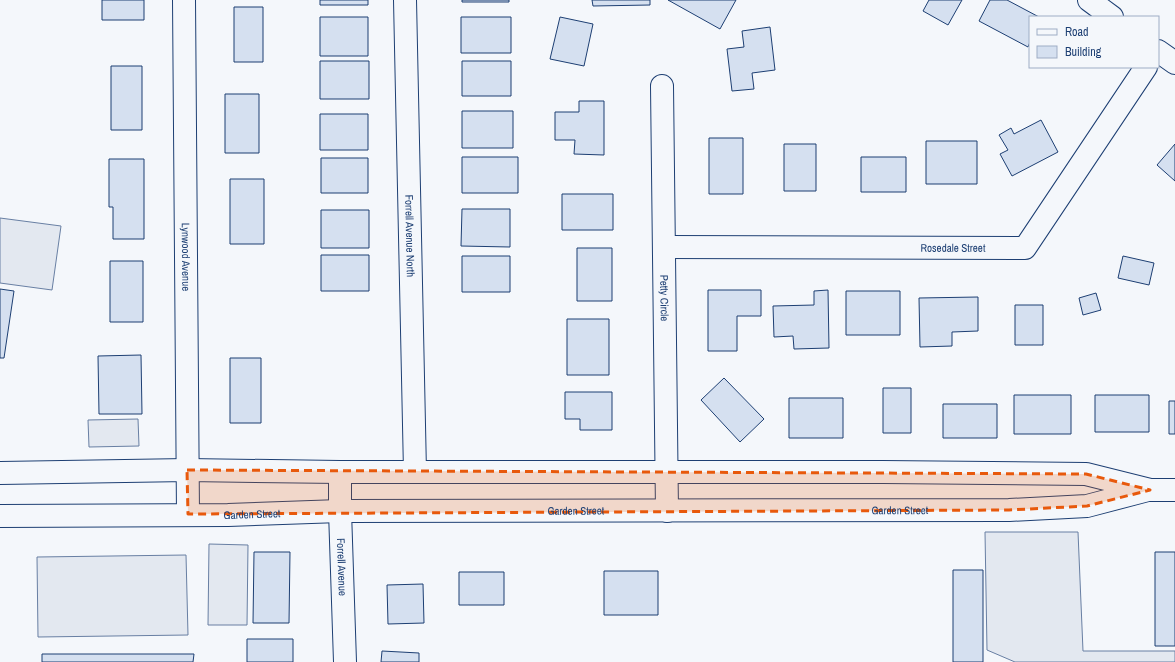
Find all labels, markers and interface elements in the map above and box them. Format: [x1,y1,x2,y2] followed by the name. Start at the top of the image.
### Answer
[1029,16,1159,68] legend
[1065,24,1089,40] text: Road
[1065,44,1102,60] text: Building
[402,195,418,277] street label: Forrell Avenue North
[179,223,193,291] street label: Lynwood Avenue
[921,241,986,255] street label: Rosedale Street
[657,275,672,321] street label: Petty Circle
[872,503,929,517] street label: Garden Street
[548,504,605,518] street label: Garden Street
[224,506,281,522] street label: Garden Street
[334,538,350,596] street label: Forrell Avenue

